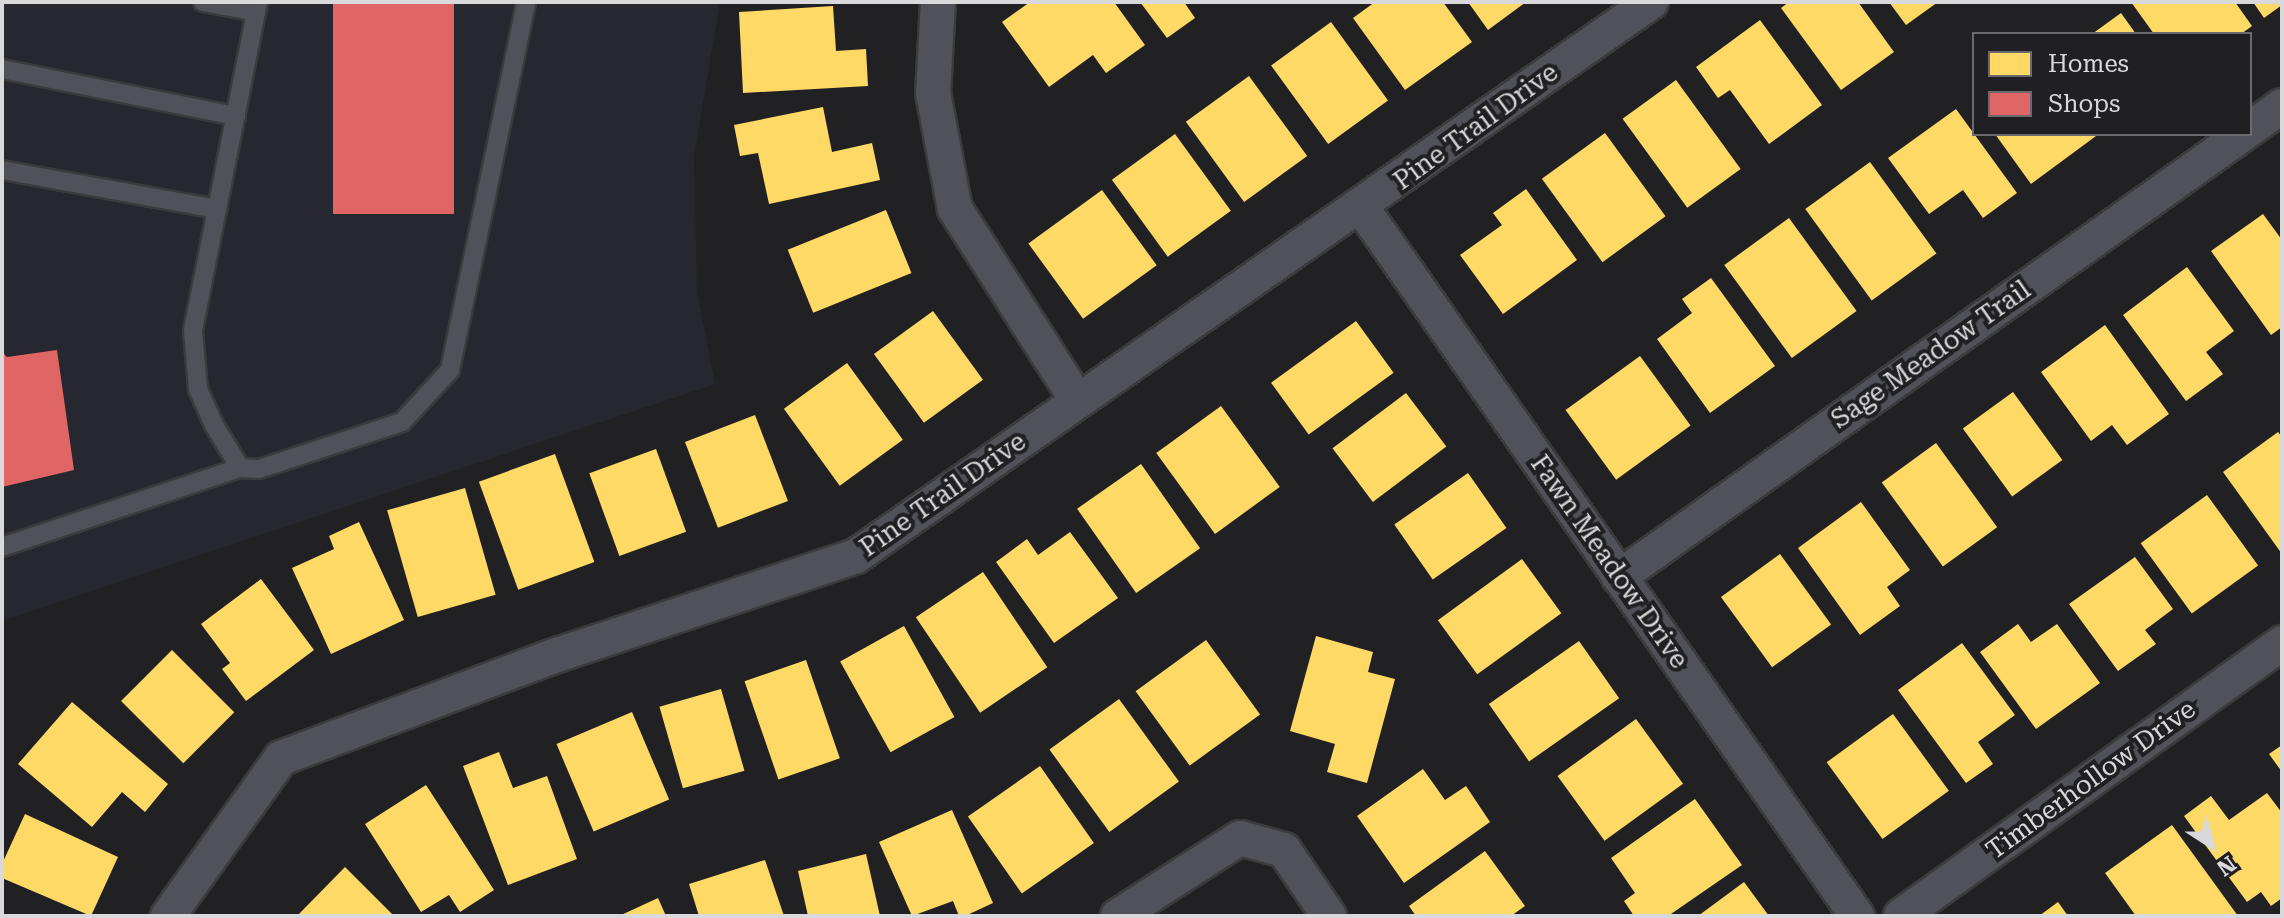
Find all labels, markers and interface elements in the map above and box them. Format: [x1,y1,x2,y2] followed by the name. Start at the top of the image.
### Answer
[1972,32,2252,136] legend
[2048,50,2129,78] text: Homes
[1388,57,1564,197] street label: Pine Trail Drive
[2048,90,2120,118] text: Shops
[1825,275,2037,435] street label: Sage Meadow Trail
[854,426,1032,564] street label: Pine Trail Drive
[1524,449,1694,675] street label: Fawn Meadow Drive
[1980,694,2202,866] street label: Timberhollow Drive
[2172,806,2252,886] north arrow
[2212,851,2241,881] text: N

